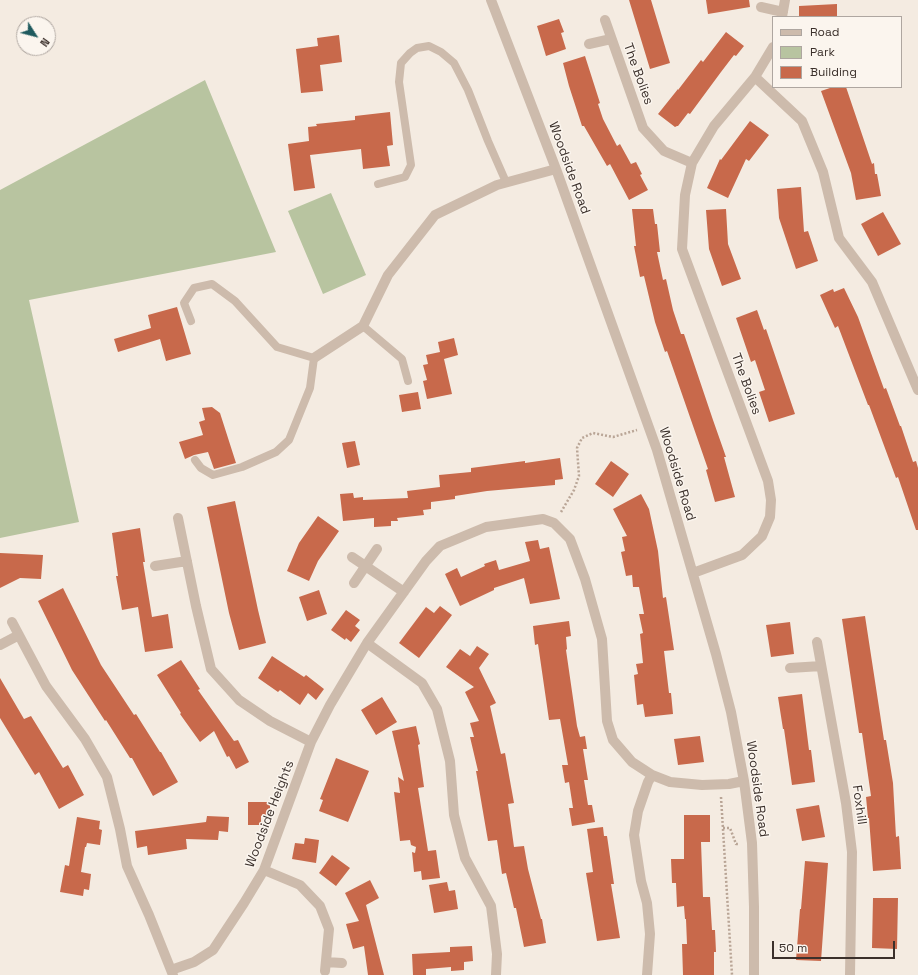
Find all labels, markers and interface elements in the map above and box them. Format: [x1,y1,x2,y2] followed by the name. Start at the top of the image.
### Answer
[16,16,56,56] north arrow
[772,16,902,88] legend
[810,24,839,40] text: Road
[37,35,53,50] text: N
[620,41,656,107] street label: The Bolies
[810,44,835,60] text: Park
[810,64,857,80] text: Building
[545,120,593,216] street label: Woodside Road
[728,351,764,417] street label: The Bolies
[655,425,699,523] street label: Woodside Road
[743,740,771,838] street label: Woodside Road
[242,758,298,870] street label: Woodside Heights
[849,784,869,826] street label: Foxhill
[774,933,897,959] scale bar
[779,940,807,956] text: 50 m

